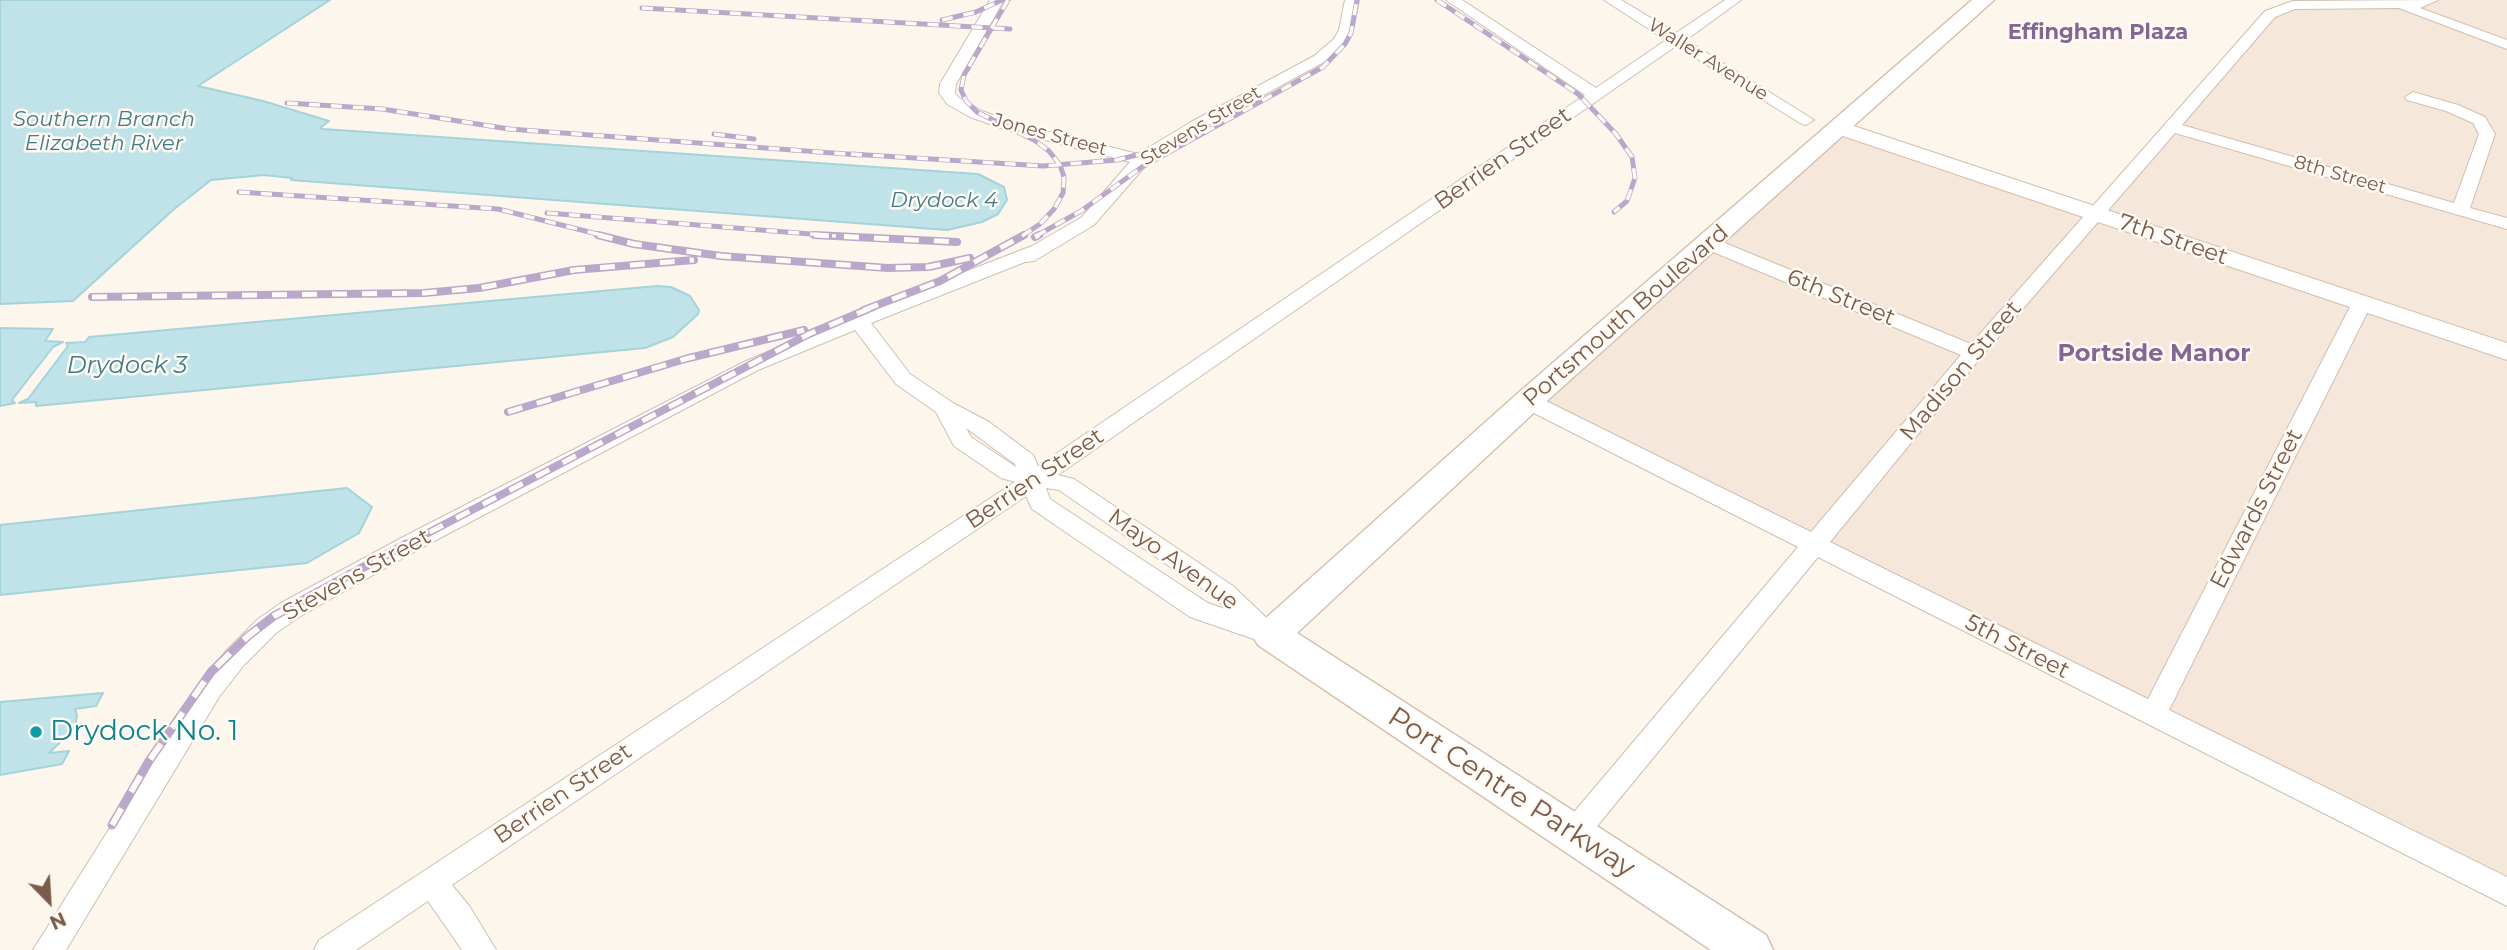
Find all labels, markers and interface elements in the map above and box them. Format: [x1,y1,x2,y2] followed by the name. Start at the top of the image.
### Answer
[1644,14,1772,106] street label: Waller Avenue
[2008,20,2188,46] district label: Effingham Plaza
[1137,81,1265,171] street label: Stevens Street
[1429,102,1577,216] street label: Berrien Street
[13,107,195,157] water label: Southern Branch Elizabeth River
[990,109,1110,161] street label: Jones Street
[2291,151,2389,199] street label: 8th Street
[890,188,998,214] water label: Drydock 4
[2115,208,2231,272] street label: 7th Street
[1518,219,1734,413] street label: Portsmouth Boulevard
[1783,264,1899,332] street label: 6th Street
[1894,295,2028,447] street label: Madison Street
[2057,340,2251,368] district label: Portside Manor
[67,352,187,380] water label: Drydock 3
[961,423,1109,535] street label: Berrien Street
[2205,425,2309,593] street label: Edwards Street
[1102,503,1244,617] street label: Mayo Avenue
[278,523,436,627] street label: Stevens Street
[1960,609,2074,685] street label: 5th Street
[1381,701,1641,885] street label: Port Centre Parkway
[50,715,238,749] place label: Drydock No. 1
[28,724,44,740] marker: Drydock No. 1
[489,738,637,850] street label: Berrien Street
[14,866,84,936] north arrow
[46,907,69,934] text: N

